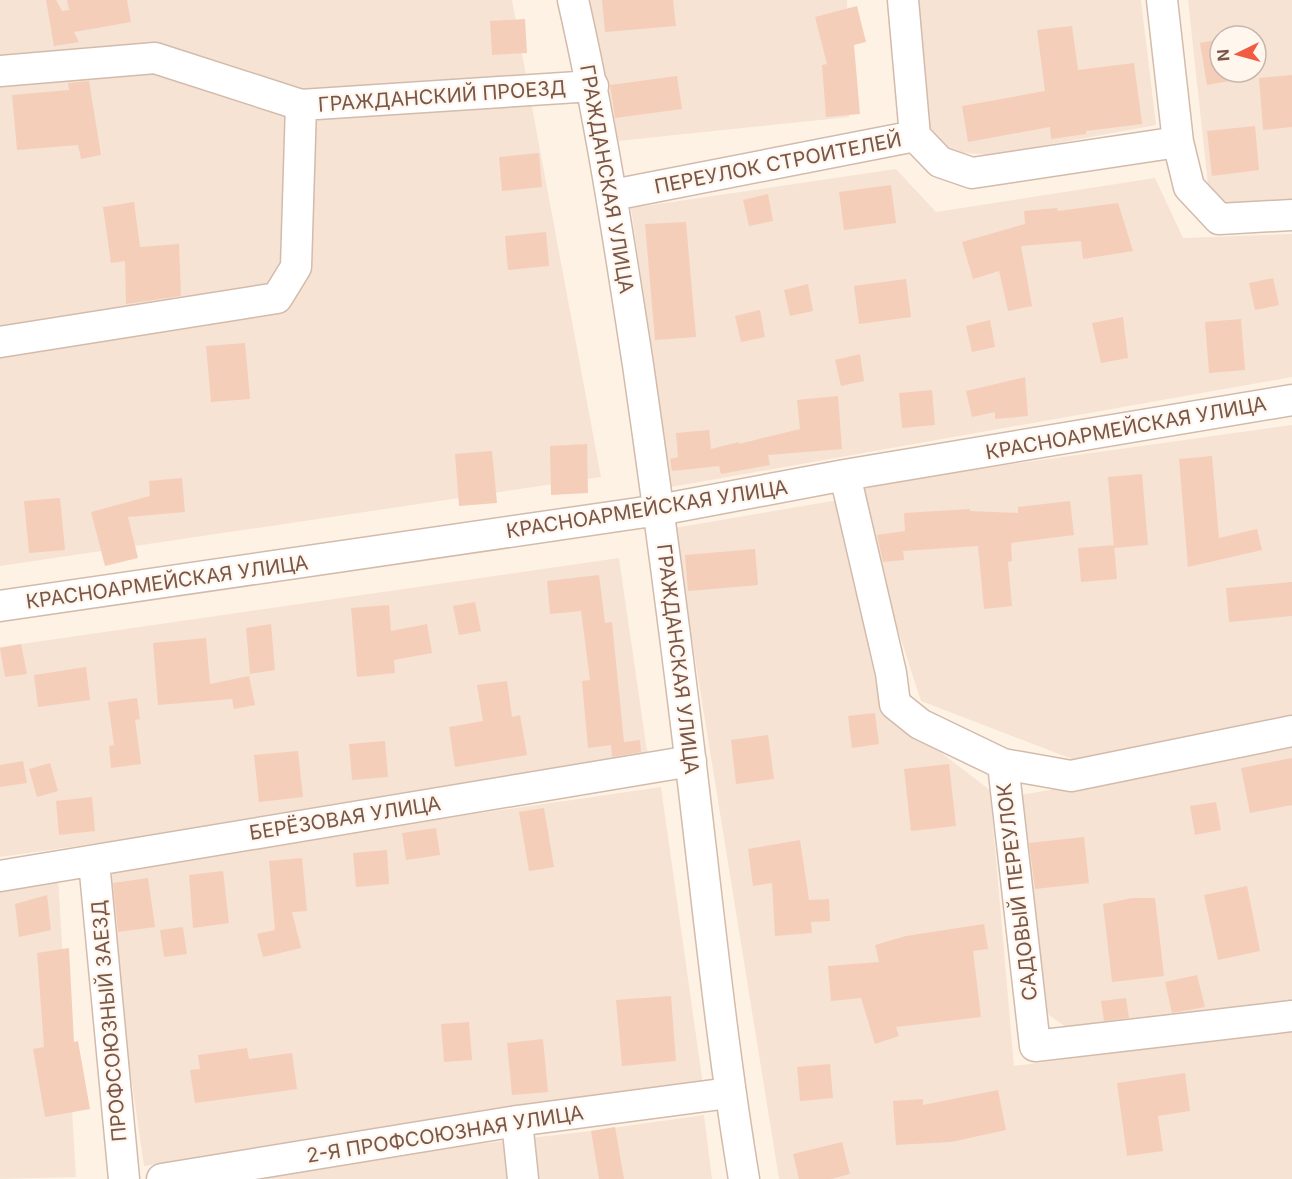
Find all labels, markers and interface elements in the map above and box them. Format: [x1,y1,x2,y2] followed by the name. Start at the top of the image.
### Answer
[1208,24,1268,84] north arrow
[1213,48,1234,62] text: N
[575,63,639,296] street label: ГРАЖДАНСКАЯ УЛИЦА
[317,74,567,117] street label: ГРАЖДАНСКИЙ ПРОЕЗД
[652,126,904,199] street label: ПЕРЕУЛОК СТРОИТЕЛЕЙ
[983,390,1269,465] street label: КРАСНОАРМЕЙСКАЯ УЛИЦА
[504,474,790,543] street label: КРАСНОАРМЕЙСКАЯ УЛИЦА
[652,542,704,776] street label: ГРАЖДАНСКАЯ УЛИЦА
[24,549,310,614] street label: КРАСНОАРМЕЙСКАЯ УЛИЦА
[991,782,1042,1002] street label: САДОВЫЙ ПЕРЕУЛОК
[248,791,443,845] street label: БЕРЁЗОВАЯ УЛИЦА
[85,899,132,1143] street label: ПРОФСОЮЗНЫЙ ЗАЕЗД
[305,1100,585,1168] street label: 2-Я ПРОФСОЮЗНАЯ УЛИЦА

